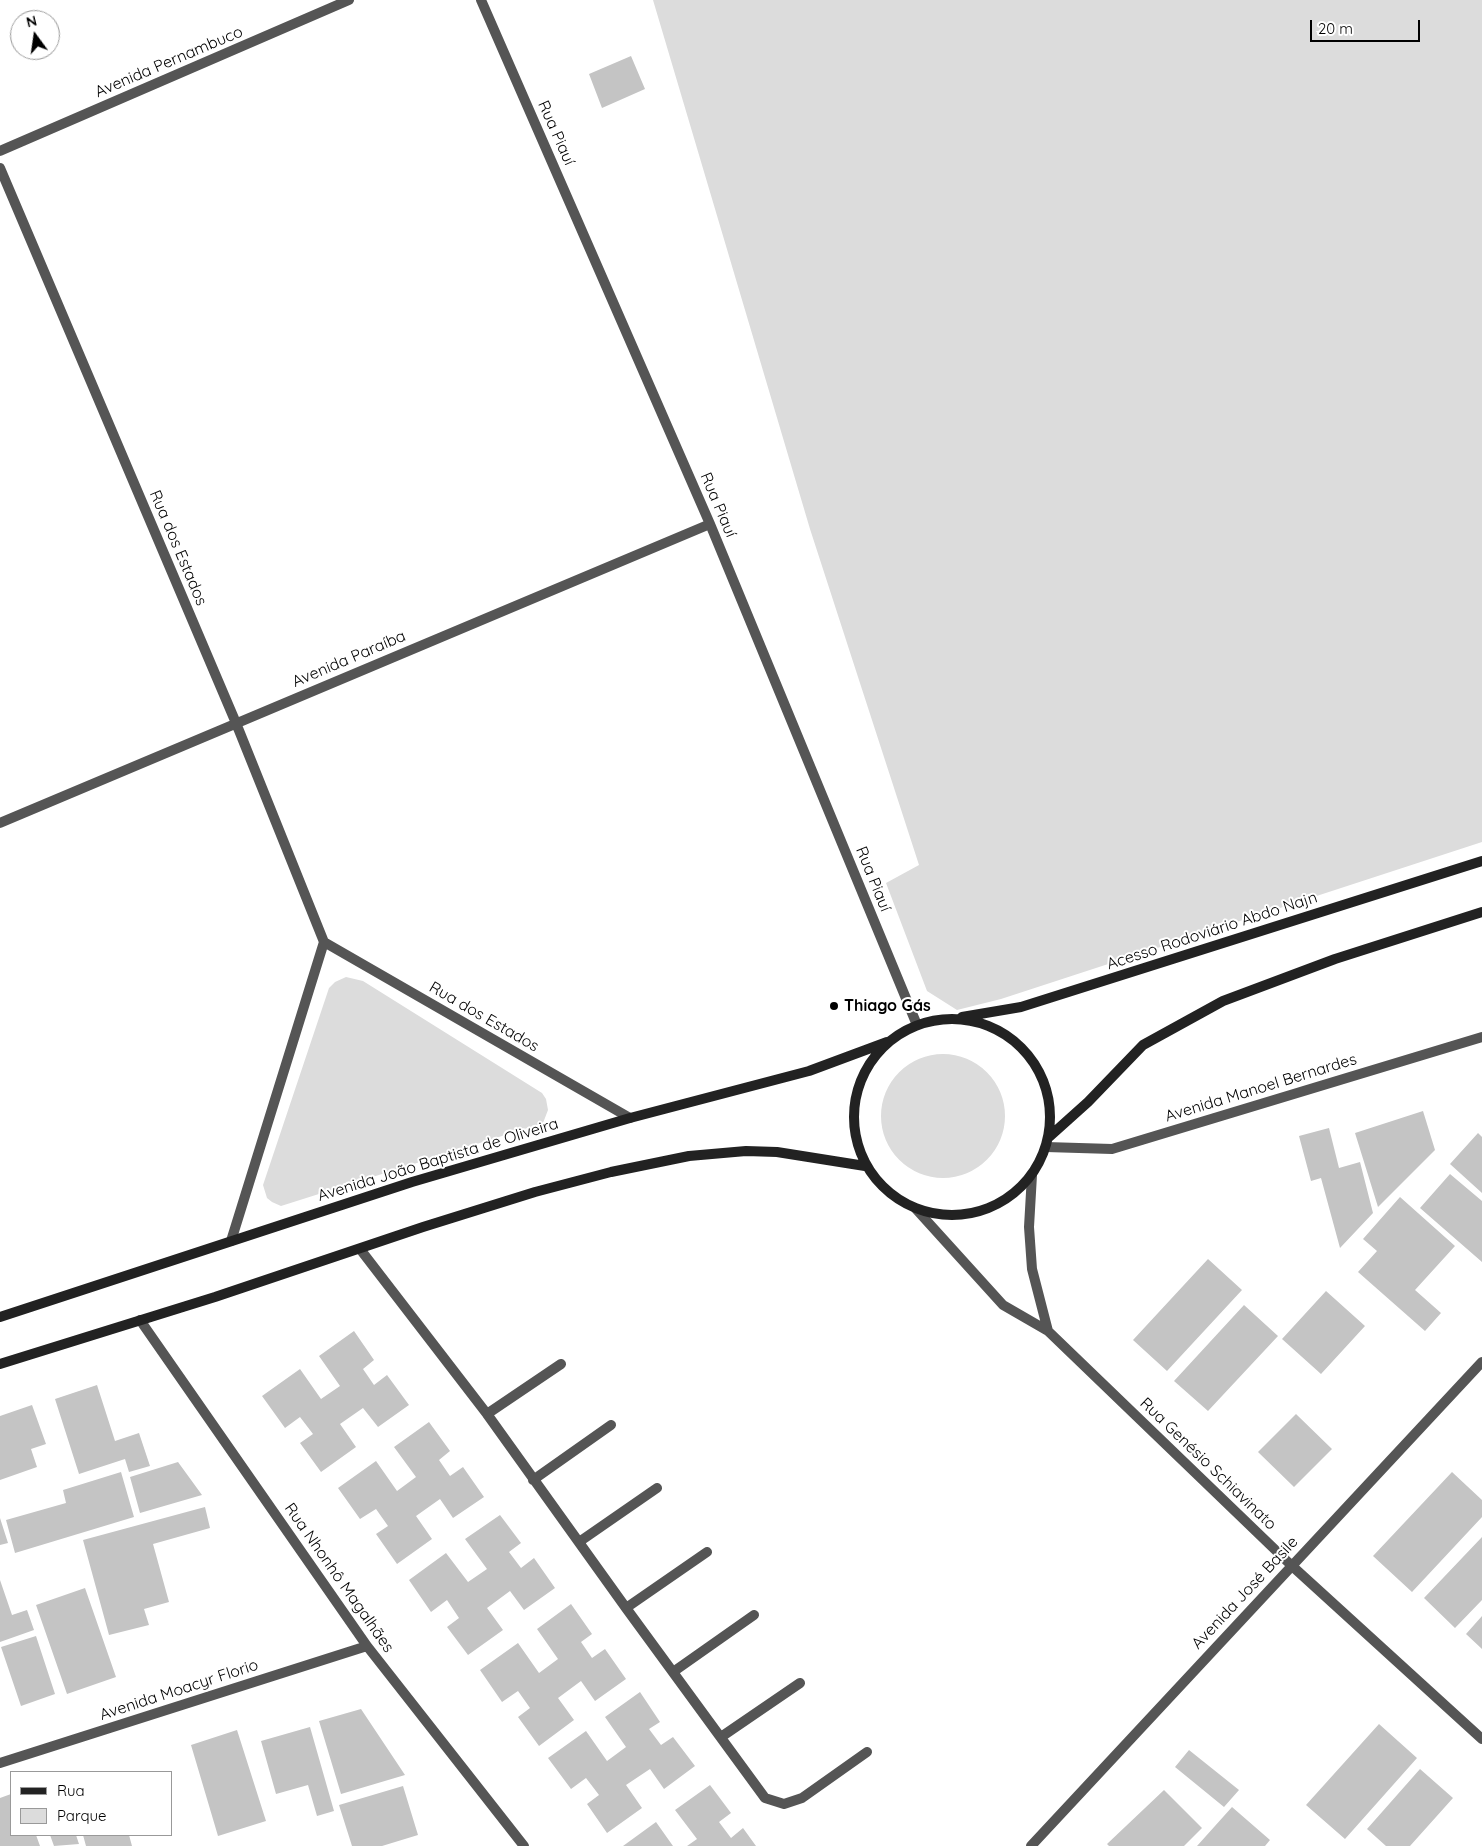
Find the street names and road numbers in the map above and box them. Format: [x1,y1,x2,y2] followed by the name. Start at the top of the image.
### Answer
[92,22,246,102] street label: Avenida Pernambuco
[533,98,579,168] street label: Rua Piauí
[696,470,740,540] street label: Rua Piauí
[145,487,211,609] street label: Rua dos Estados
[289,626,409,692] street label: Avenida Paraíba
[851,844,895,914] street label: Rua Piauí
[1104,888,1320,974] street label: Acesso Rodoviário Abdo Najn
[426,978,542,1056] street label: Rua dos Estados
[1163,1050,1359,1126] street label: Avenida Manoel Bernardes
[315,1114,561,1206] street label: Avenida João Baptista de Oliveira
[1136,1394,1280,1534] street label: Rua Genésio Schiavinato
[280,1500,398,1656] street label: Rua Nhonhô Magalhães
[1188,1533,1302,1653] street label: Avenida José Basile
[97,1655,261,1725] street label: Avenida Moacyr Florio

